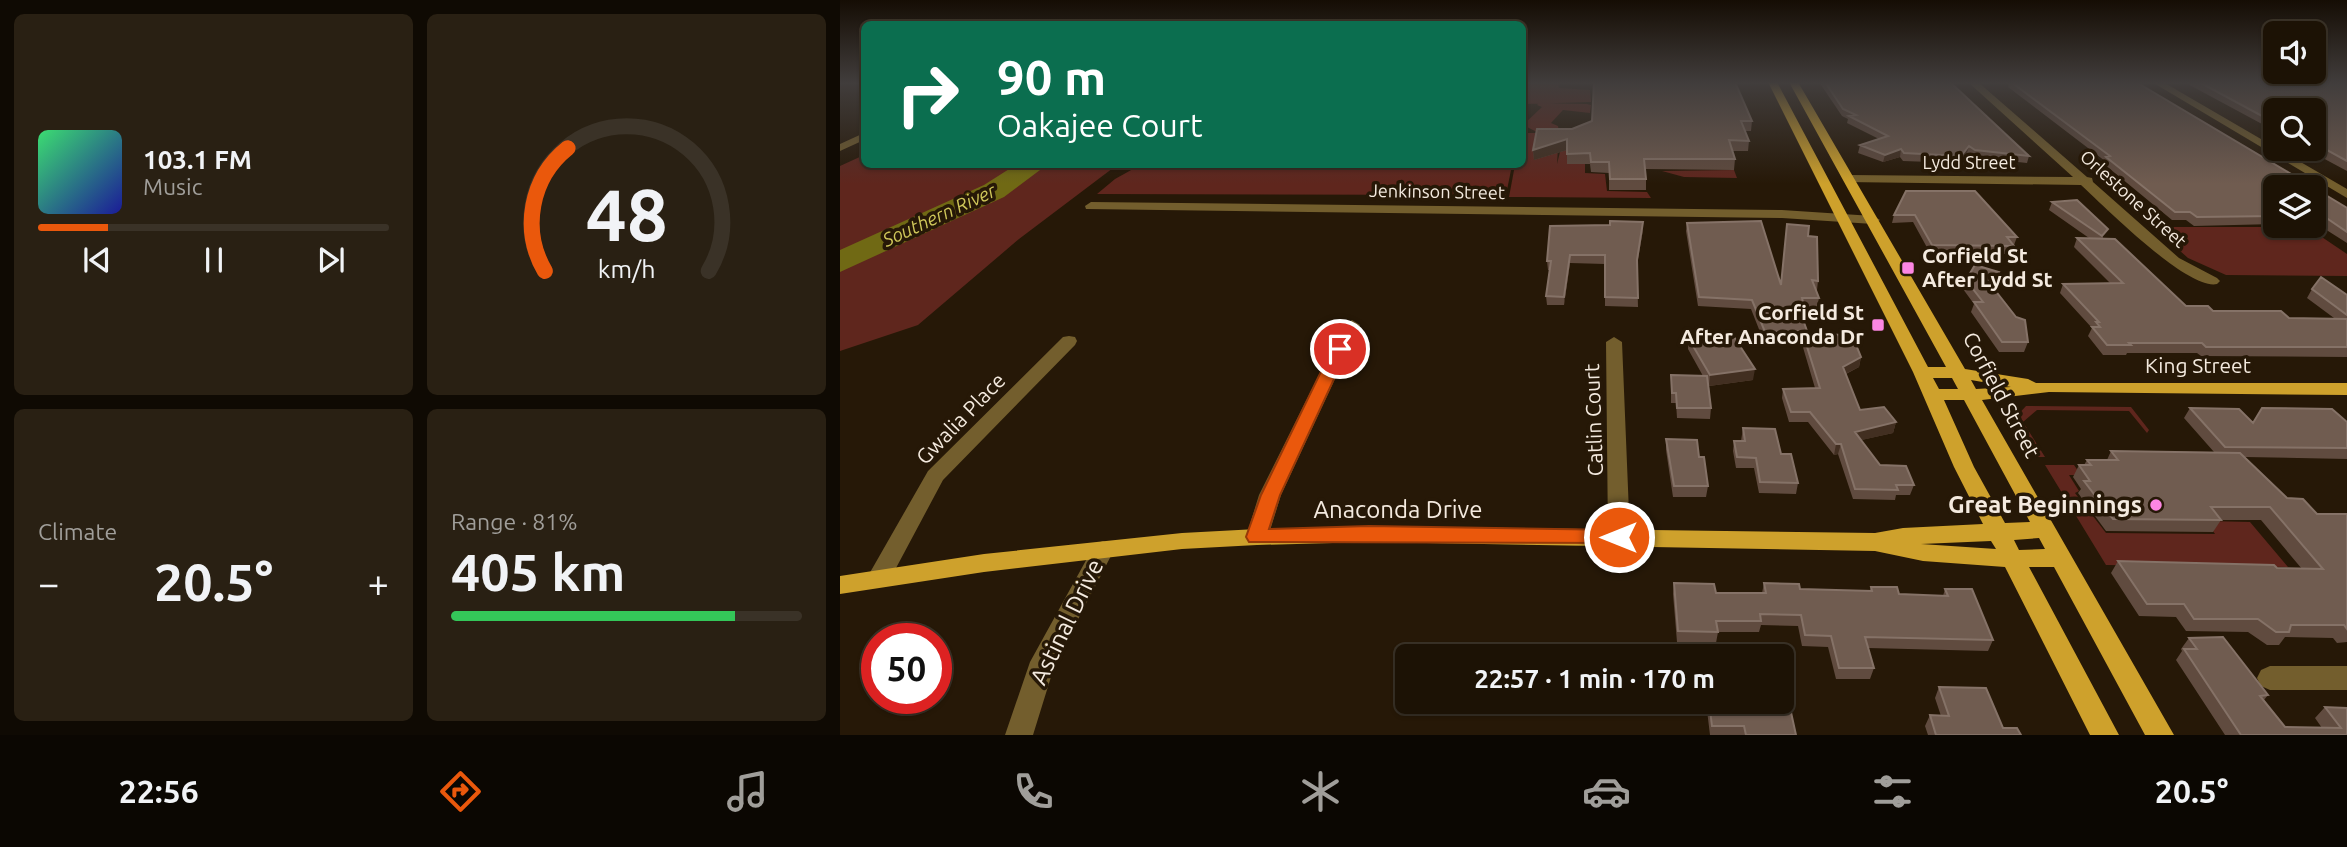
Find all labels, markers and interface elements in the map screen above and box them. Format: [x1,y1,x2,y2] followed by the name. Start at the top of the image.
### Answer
[2263,21,2326,238] map controls
[2263,21,2326,84] button: sound
[882,49,973,140] icon: right
[997,49,1106,104] text: 90 m
[2263,98,2326,161] button: search
[997,107,1203,143] text: Oakajee Court
[143,145,252,174] text: 103.1 FM
[2077,146,2191,251] street label: Orlestone Street
[1922,152,2016,172] street label: Lydd Street
[585,173,668,255] text: 48
[143,174,202,199] text: Music
[2263,175,2326,238] button: layers
[878,179,1000,251] water label: Southern River
[1369,180,1505,202] street label: Jenkinson Street
[78,241,116,279] icon: previous
[195,241,233,279] icon: pause
[312,241,350,279] icon: next
[1922,243,2053,291] place label: Corfield St After Lydd St
[598,255,655,283] text: km/h
[1900,260,1916,276] marker: Corfield St After Lydd St
[1680,300,1864,348] place label: Corfield St After Anaconda Dr
[1870,317,1886,333] marker: Corfield St After Anaconda Dr
[1310,319,1370,379] pin
[1959,328,2045,462] street label: Corfield Street
[1321,330,1359,368] icon: arrive
[2145,353,2251,377] street label: King Street
[1579,363,1607,477] street label: Catlin Court
[911,368,1010,469] street label: Gwalia Place
[1948,491,2142,518] place label: Great Beginnings
[1313,496,1483,523] street label: Anaconda Drive
[2148,497,2164,513] marker: Great Beginnings
[1582,500,1656,574] position arrow
[451,509,578,534] text: Range · 81%
[38,519,117,544] text: Climate
[451,543,625,601] text: 405 km
[154,553,273,611] text: 20.5°
[1025,555,1109,689] street label: Astinal Drive
[38,562,59,604] text: −
[368,562,389,604] text: +
[861,623,952,714] speed limit sign: 50
[1474,664,1715,693] text: 22:57 · 1 min · 170 m
[436,767,485,816] icon: directions
[723,767,772,816] icon: music
[1009,767,1058,816] icon: phone
[1296,767,1345,816] icon: climate
[1582,767,1631,816] icon: car
[1868,767,1917,816] icon: filters
[119,773,199,809] text: 22:56
[2155,773,2228,809] text: 20.5°

